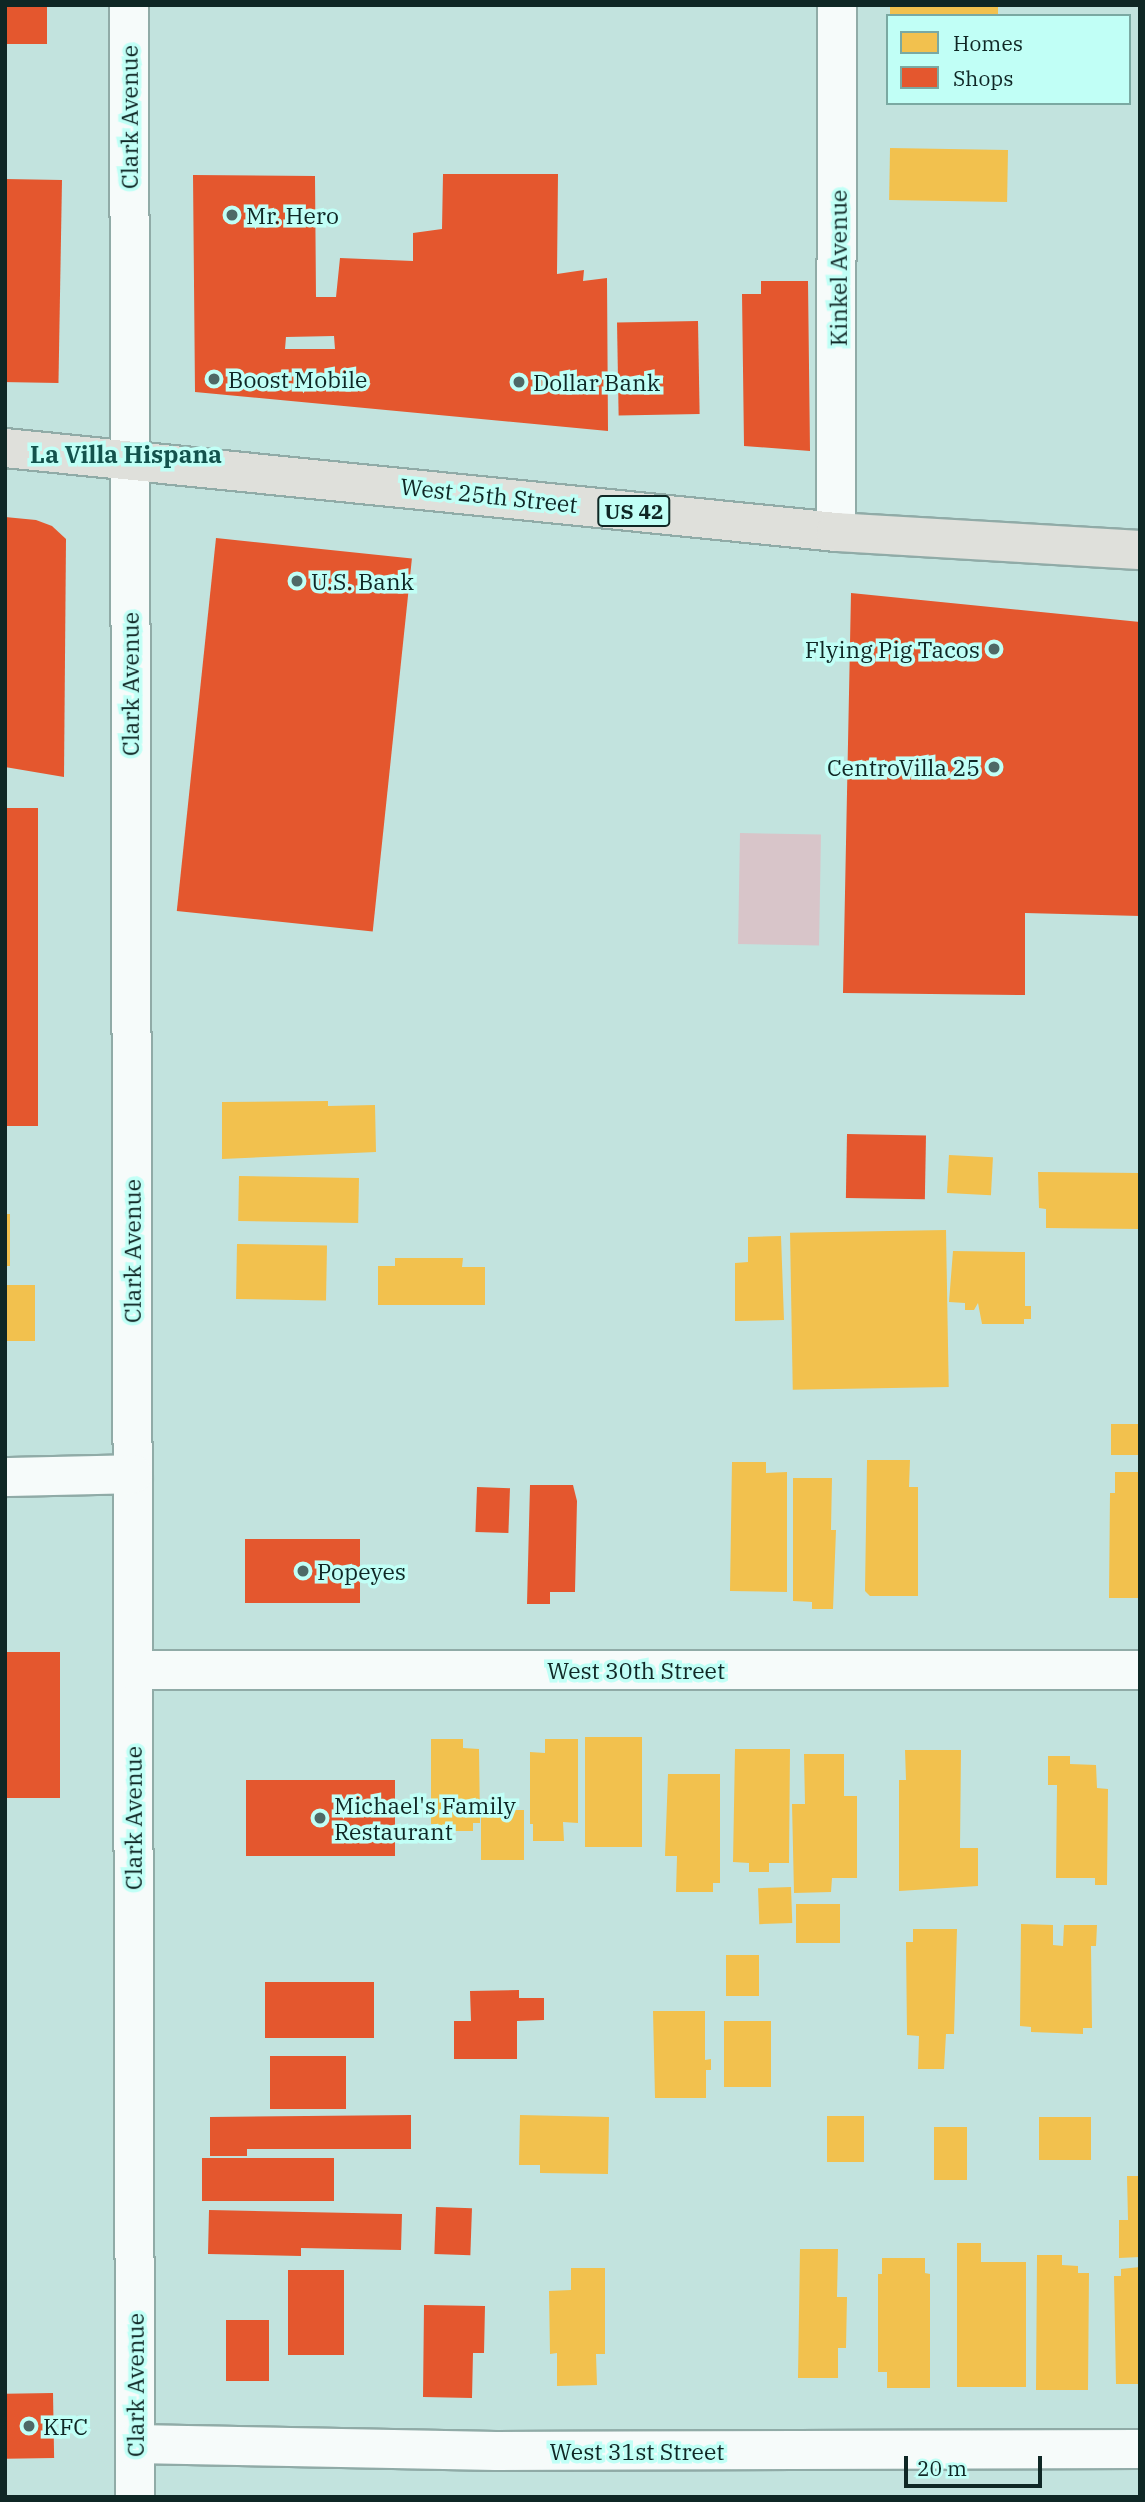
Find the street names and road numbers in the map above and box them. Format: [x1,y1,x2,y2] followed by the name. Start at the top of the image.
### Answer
[115,45,143,189] street label: Clark Avenue
[824,190,852,346] street label: Kinkel Avenue
[399,472,579,518] street label: West 25th Street
[597,494,671,528] road number: US 42
[116,612,144,756] street label: Clark Avenue
[118,1179,146,1323] street label: Clark Avenue
[547,1656,725,1684] street label: West 30th Street
[119,1746,147,1890] street label: Clark Avenue
[121,2313,149,2457] street label: Clark Avenue
[550,2437,724,2465] street label: West 31st Street

